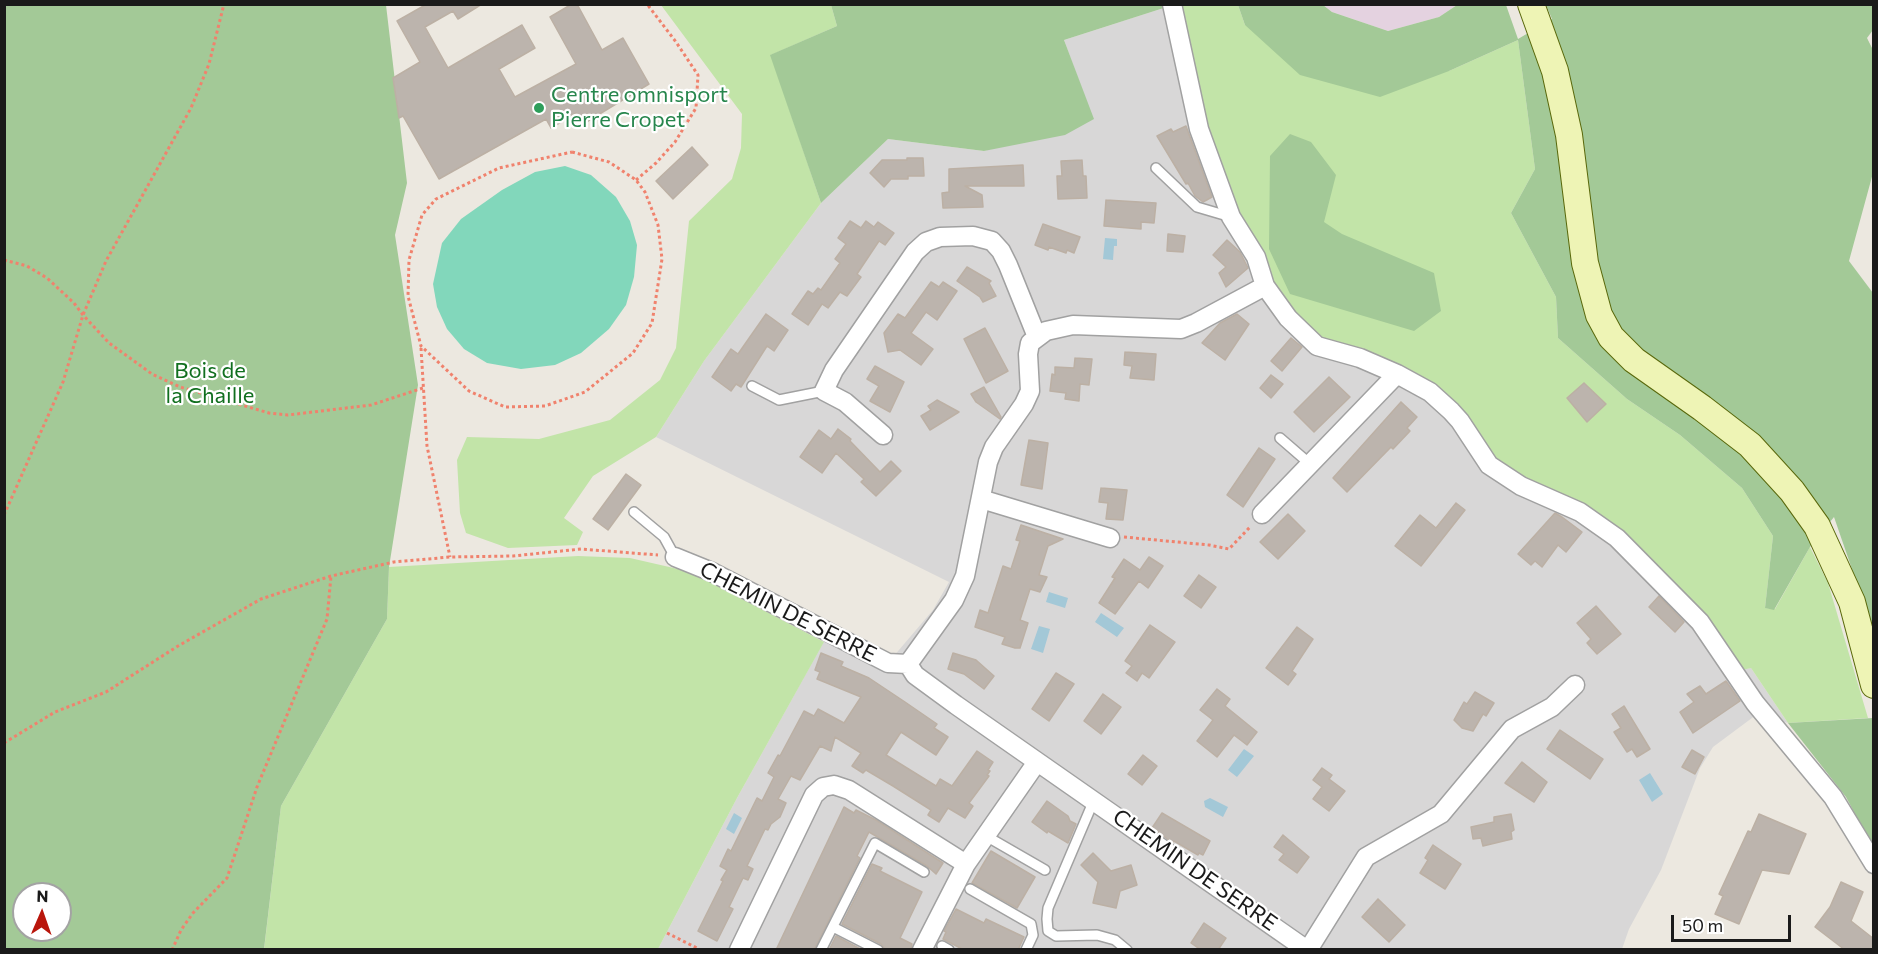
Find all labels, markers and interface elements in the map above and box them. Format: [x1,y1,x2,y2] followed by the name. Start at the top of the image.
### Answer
[551,82,728,134] place label: Centre omnisport Pierre Cropet
[532,101,546,115] marker: Centre omnisport Pierre Cropet
[166,358,254,410] park label: Bois de la Chaille
[695,556,881,668] street label: CHEMIN DE SERRE
[1108,803,1282,937] street label: CHEMIN DE SERRE
[12,882,72,942] north arrow
[36,886,49,905] text: N
[1674,903,1794,941] scale bar
[1682,914,1723,936] text: 50 m

